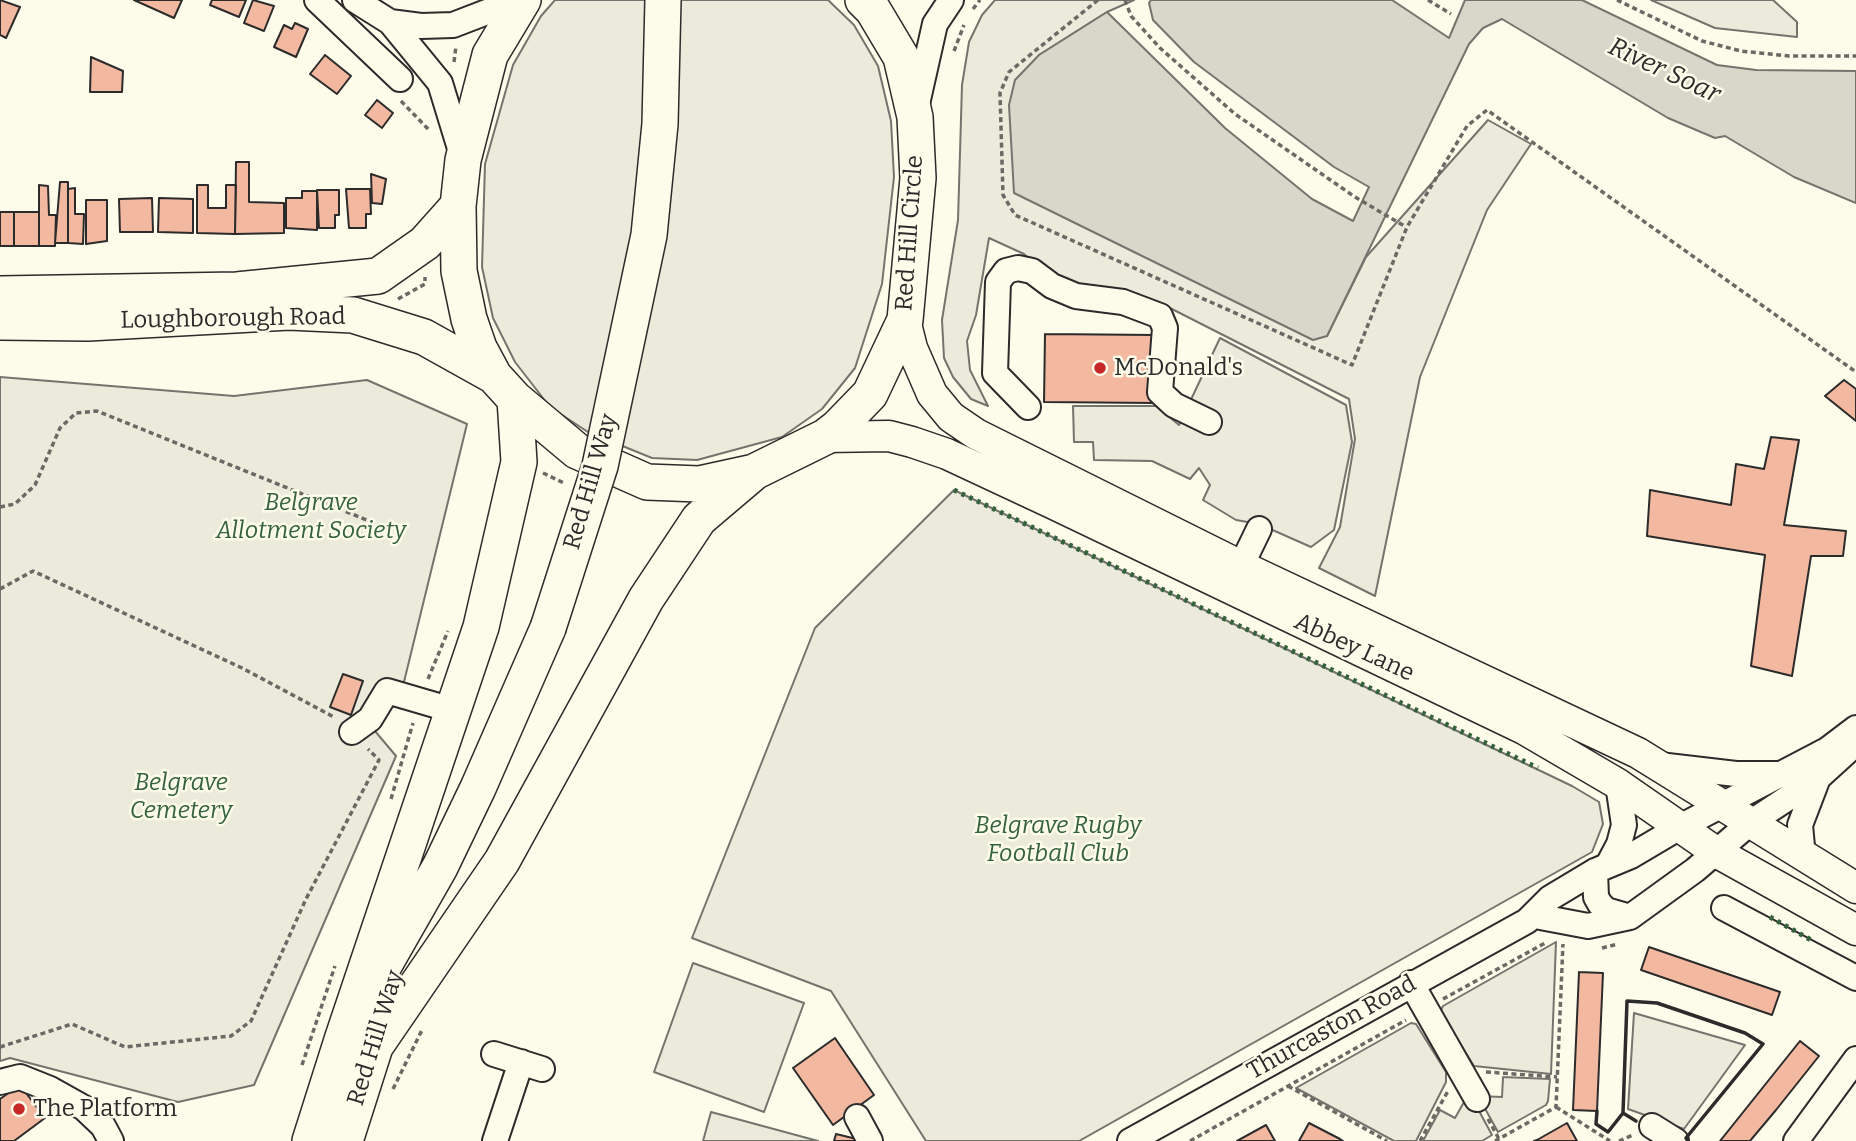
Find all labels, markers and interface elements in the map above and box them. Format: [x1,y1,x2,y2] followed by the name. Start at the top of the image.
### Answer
[1603,32,1725,110] water label: River Soar
[890,154,930,312] street label: Red Hill Circle
[120,303,346,335] street label: Loughborough Road
[1114,354,1243,382] place label: McDonald's
[1092,360,1108,376] marker: McDonald's
[558,411,624,553] street label: Red Hill Way
[216,489,406,545] park label: Belgrave Allotment Society
[1289,608,1419,688] street label: Abbey Lane
[130,769,232,825] park label: Belgrave Cemetery
[975,812,1141,868] park label: Belgrave Rugby Football Club
[342,967,410,1109] street label: Red Hill Way
[1243,970,1421,1086] street label: Thurcaston Road
[33,1095,177,1123] place label: The Platform
[11,1101,27,1117] marker: The Platform

